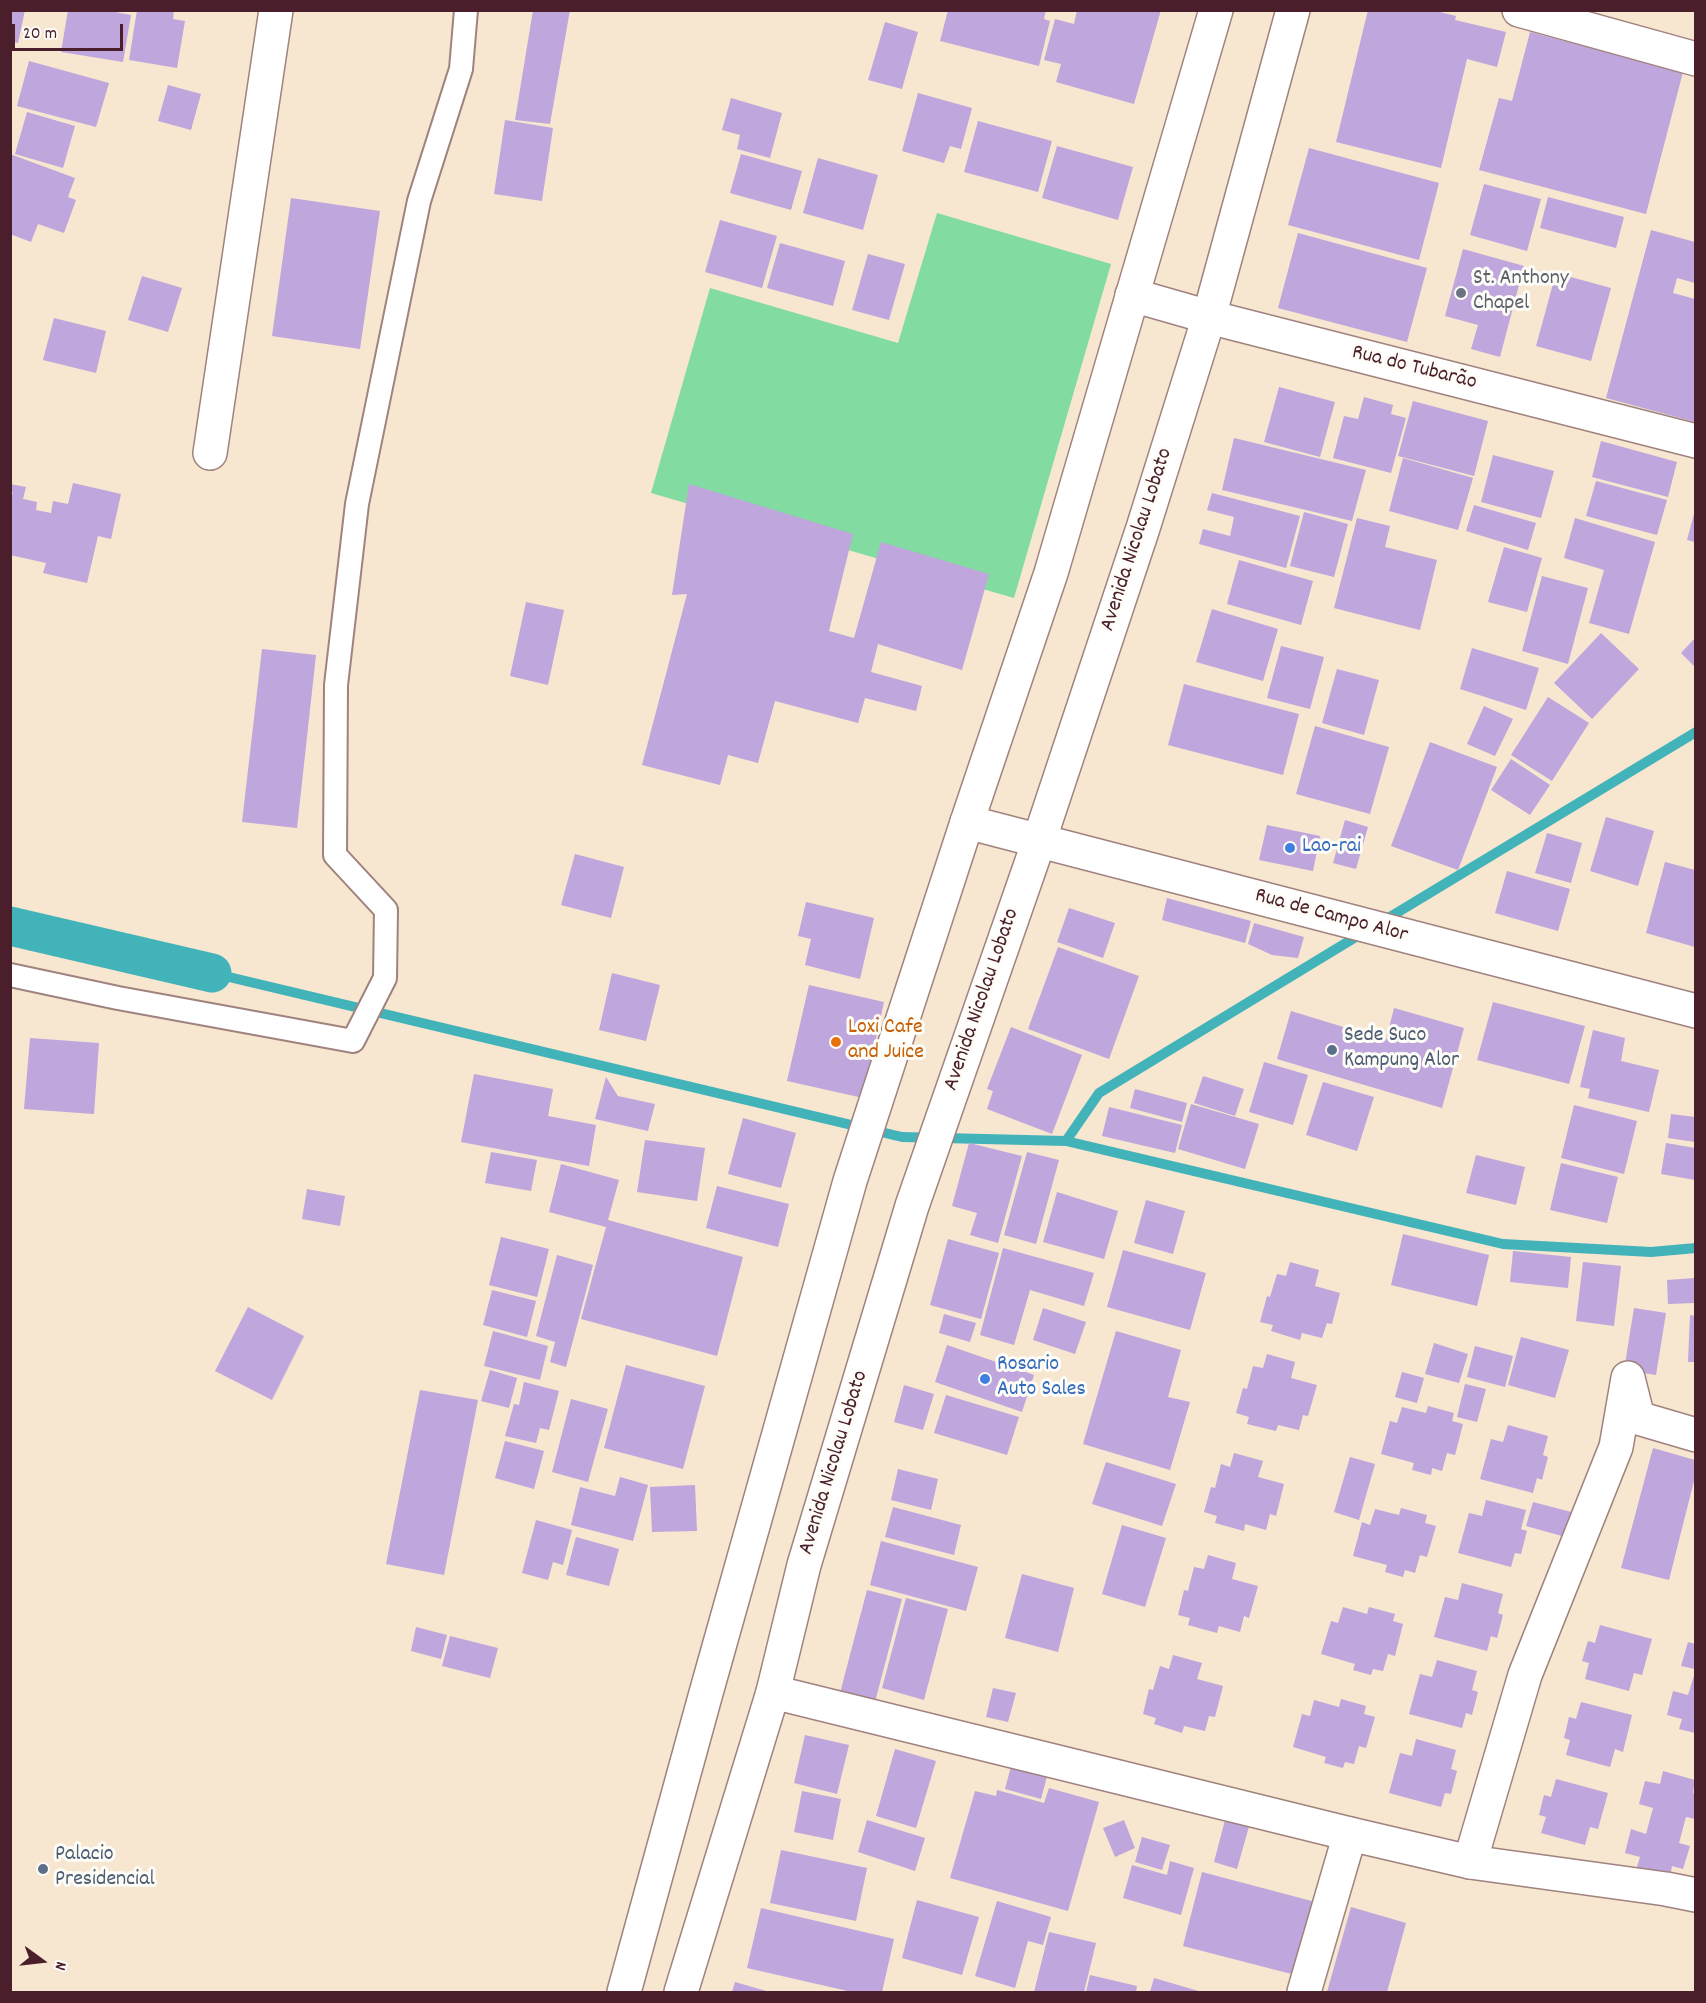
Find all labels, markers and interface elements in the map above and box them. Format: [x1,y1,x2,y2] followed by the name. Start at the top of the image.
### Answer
[15,12,126,50] scale bar
[23,22,57,47] text: 20 m
[1473,267,1569,318] place label: St. Anthony Chapel
[1454,286,1468,300] marker: St. Anthony Chapel
[1349,341,1479,397] street label: Rua do Tubarão
[1096,445,1180,635] street label: Avenida Nicolau Lobato
[1302,835,1361,861] place label: Lao-rai
[1283,841,1297,855] marker: Lao-rai
[1252,884,1410,950] street label: Rua de Campo Alor
[939,905,1027,1095] street label: Avenida Nicolau Lobato
[848,1016,924,1068] place label: Loxi Cafe and Juice
[1344,1024,1459,1076] place label: Sede Suco Kampung Alor
[829,1035,843,1049] marker: Loxi Cafe and Juice
[1325,1043,1339,1057] marker: Sede Suco Kampung Alor
[997,1353,1086,1404] place label: Rosario Auto Sales
[794,1368,876,1558] street label: Avenida Nicolau Lobato
[978,1372,992,1386] marker: Rosario Auto Sales
[55,1843,155,1894] place label: Palacio Presidencial
[36,1862,50,1876] marker: Palacio Presidencial
[12,1931,72,1991] north arrow
[48,1959,72,1973] text: N

